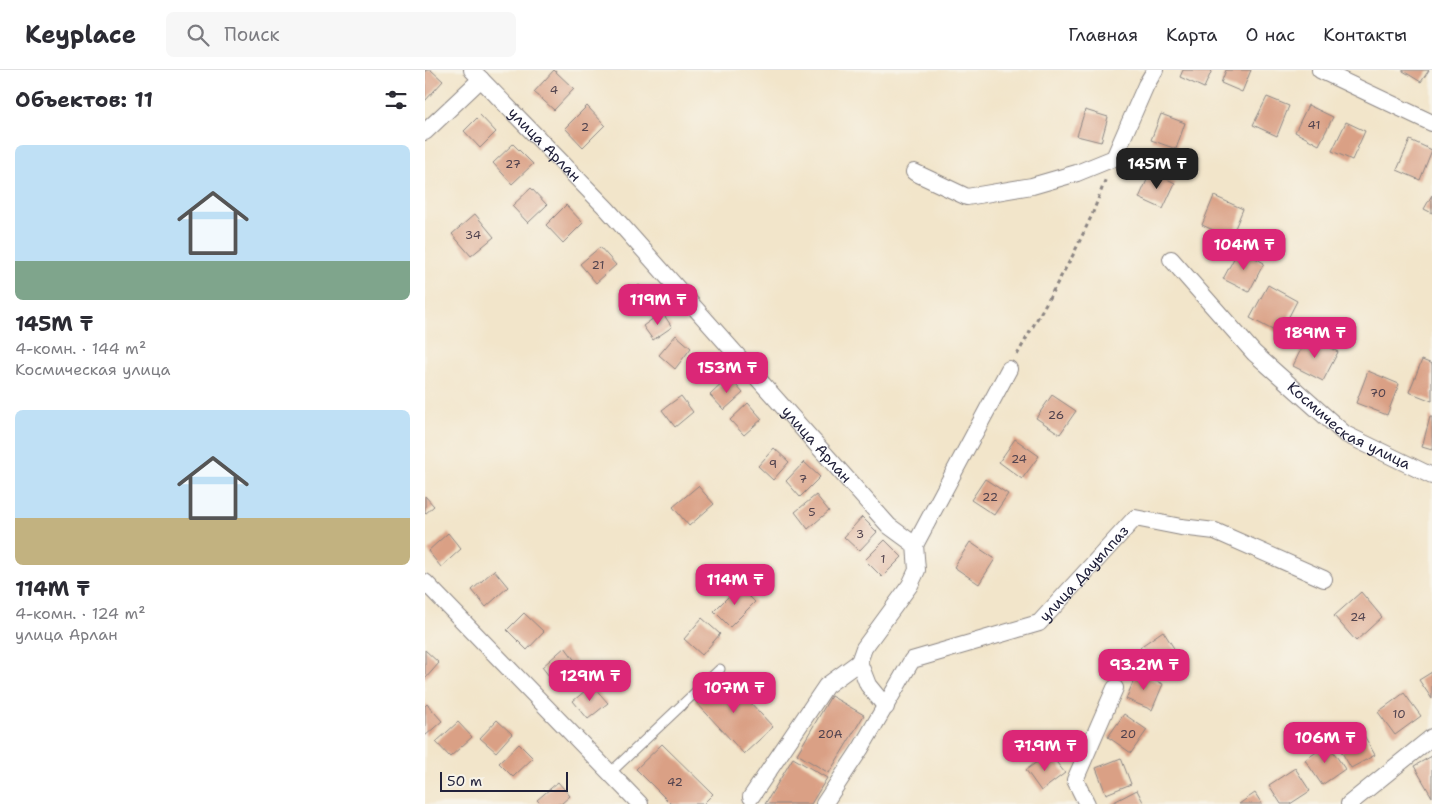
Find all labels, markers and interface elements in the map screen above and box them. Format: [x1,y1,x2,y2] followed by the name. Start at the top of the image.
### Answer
[166,12,516,57] search box
[25,19,136,51] text: Keyplace
[184,21,212,49] icon: search
[224,22,280,47] text: Поиск
[1068,23,1138,47] text: Главная
[1166,23,1218,47] text: Карта
[1246,23,1295,47] text: О нас
[1323,23,1407,47] text: Контакты
[550,82,558,98] house number: 4
[15,86,153,114] text: Объектов: 11
[382,86,410,114] icon: filters
[504,103,585,186] street label: улица Арлан
[1308,117,1320,133] house number: 41
[581,119,589,135] house number: 2
[1116,148,1198,190] pin: 145M ₸
[1127,153,1187,174] text: 145M ₸
[505,156,521,172] house number: 27
[168,178,258,268] icon: home
[465,227,481,243] house number: 34
[1203,228,1285,271] pin: 104M ₸
[1213,234,1275,255] text: 104M ₸
[592,257,604,273] house number: 21
[617,284,699,326] pin: 119M ₸
[630,289,687,310] text: 119M ₸
[15,310,93,338] text: 145M ₸
[1274,316,1356,359] pin: 189M ₸
[1284,322,1346,343] text: 189M ₸
[15,338,146,359] text: 4-комн. · 144 m²
[686,352,768,394] pin: 153M ₸
[697,357,757,378] text: 153M ₸
[15,359,171,380] text: Космическая улица
[1283,377,1415,474] street label: Космическая улица
[1370,385,1386,401] house number: 70
[777,402,856,487] street label: улица Арлан
[1048,407,1064,423] house number: 26
[168,443,258,533] icon: home
[1011,451,1027,467] house number: 24
[769,456,777,472] house number: 9
[799,471,807,487] house number: 7
[982,489,998,505] house number: 22
[808,504,816,520] house number: 5
[1035,521,1133,626] street label: улица Дауылпаз
[856,526,864,542] house number: 3
[880,551,886,567] house number: 1
[694,564,776,606] pin: 114M ₸
[707,569,763,590] text: 114M ₸
[15,575,90,603] text: 114M ₸
[15,603,146,624] text: 4-комн. · 124 m²
[1350,609,1366,625] house number: 24
[15,624,118,645] text: улица Арлан
[1098,648,1190,691] pin: 93.2M ₸
[1109,654,1179,675] text: 93.2M ₸
[549,660,631,702] pin: 129M ₸
[560,665,620,686] text: 129M ₸
[693,672,775,714] pin: 107M ₸
[704,677,764,698] text: 107M ₸
[1392,706,1406,722] house number: 10
[1284,722,1366,764] pin: 106M ₸
[817,726,843,742] house number: 20А
[1120,726,1136,742] house number: 20
[1295,727,1355,748] text: 106M ₸
[999,730,1091,772] pin: 71.9M ₸
[1014,735,1076,756] text: 71.9M ₸
[440,769,567,792] scale bar
[447,772,482,790] text: 50 m
[667,774,683,790] house number: 42

